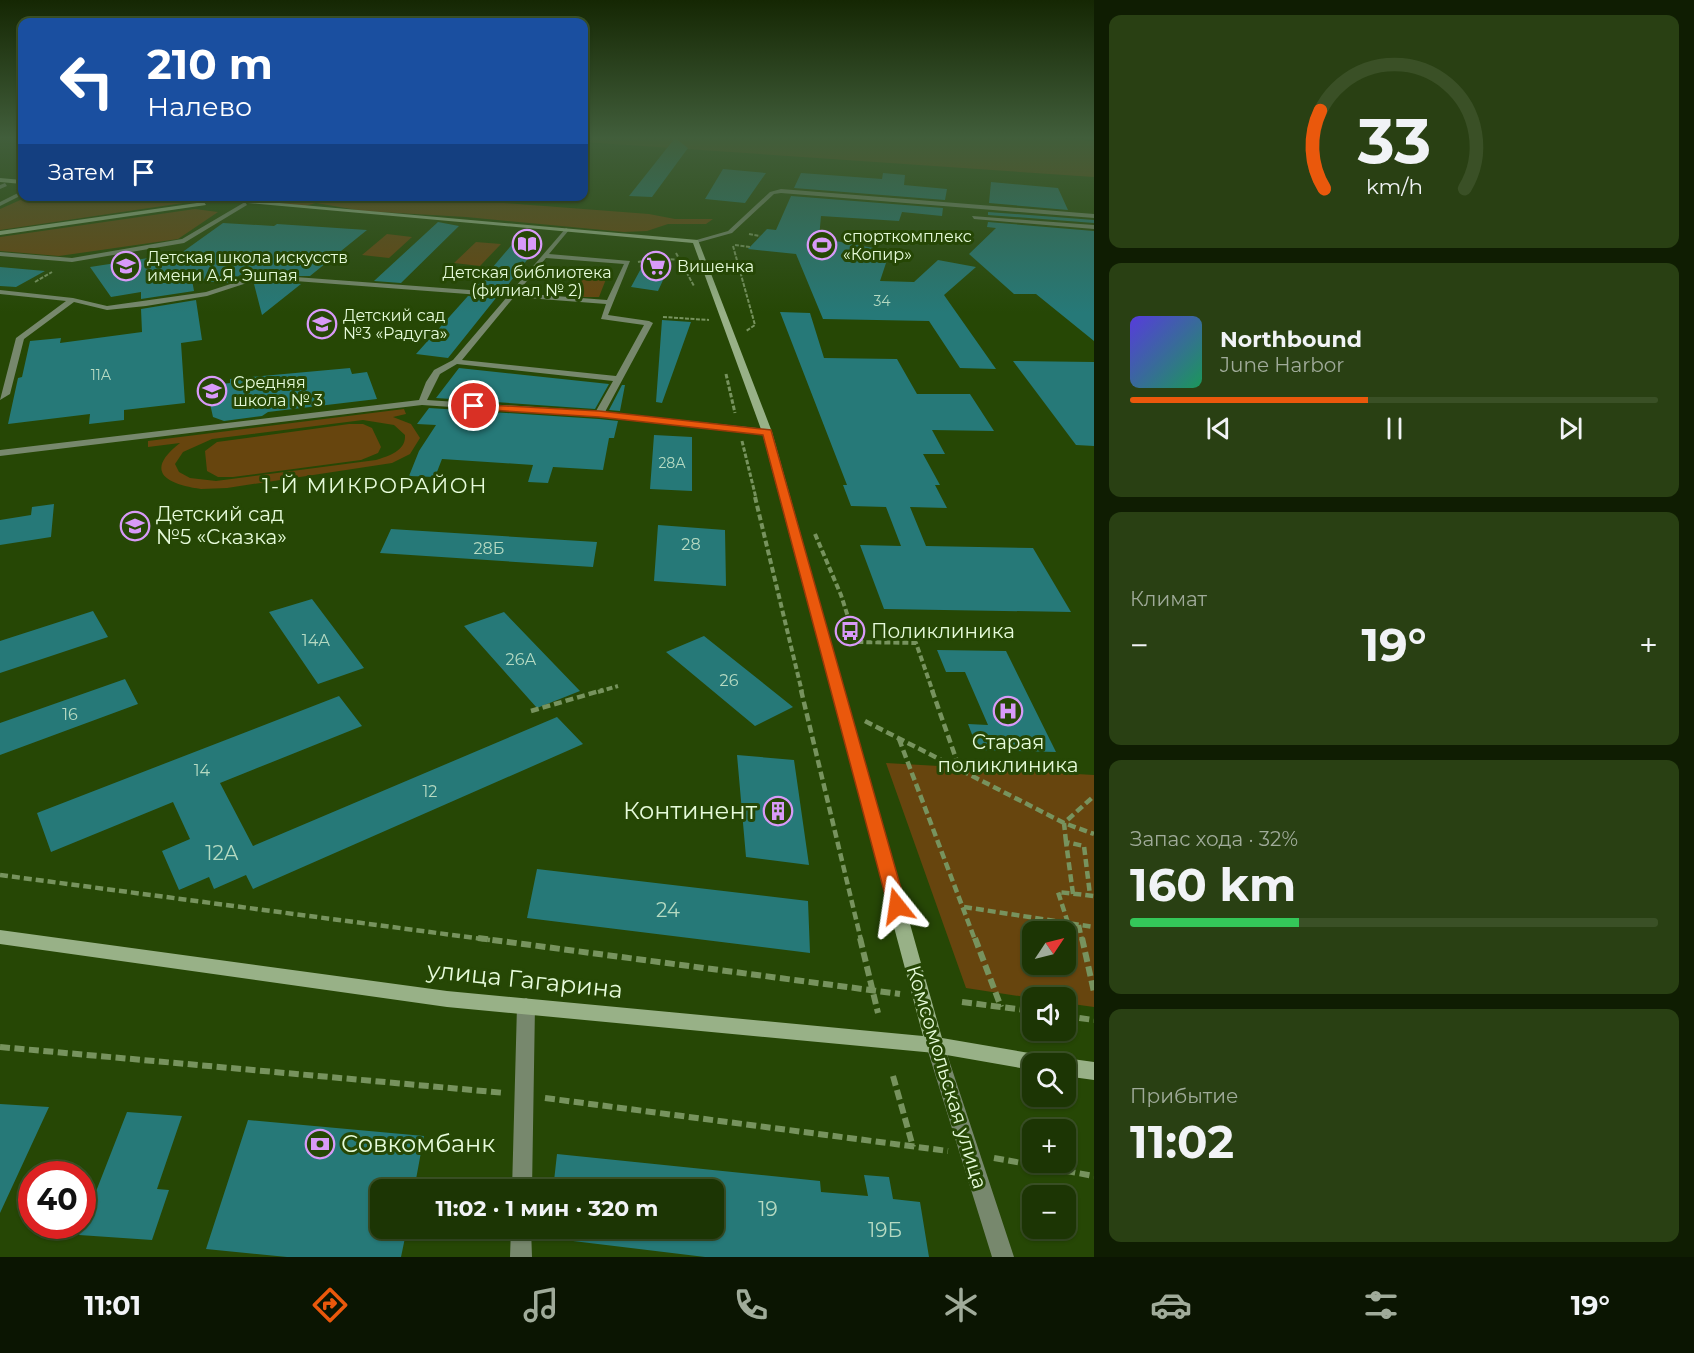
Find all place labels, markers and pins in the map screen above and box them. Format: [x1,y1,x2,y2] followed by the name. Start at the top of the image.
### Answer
[843,227,972,264] place label: спорткомплекс «Копир»
[511,228,543,260] library icon: Детская библиотека (филиал № 2)
[806,229,838,261] sports icon: спорткомплекс «Копир»
[147,248,348,285] place label: Детская школа искусств имени А.Я. Эшпая
[110,250,142,282] school or university icon: Детская школа искусств имени А.Я. Эшпая
[640,250,672,282] supermarket icon: Вишенка
[677,257,754,276] place label: Вишенка
[442,263,612,300] place label: Детская библиотека (филиал № 2)
[343,306,447,343] place label: Детский сад №3 «Радуга»
[306,308,338,340] school or university icon: Детский сад №3 «Радуга»
[233,373,323,410] place label: Средняя школа № 3
[196,375,228,407] school or university icon: Средняя школа № 3
[448,380,499,431] pin
[156,502,287,549] place label: Детский сад №5 «Сказка»
[119,510,151,542] school or university icon: Детский сад №5 «Сказка»
[834,615,866,647] bus stop icon: Поликлиника
[871,619,1015,643] place label: Поликлиника
[992,695,1024,727] hospital icon: Старая поликлиника
[938,730,1078,777] place label: Старая поликлиника
[762,795,794,827] building icon: Континент
[623,796,758,825] place label: Континент
[304,1128,336,1160] bank icon: Совкомбанк
[341,1129,495,1158] place label: Совкомбанк

